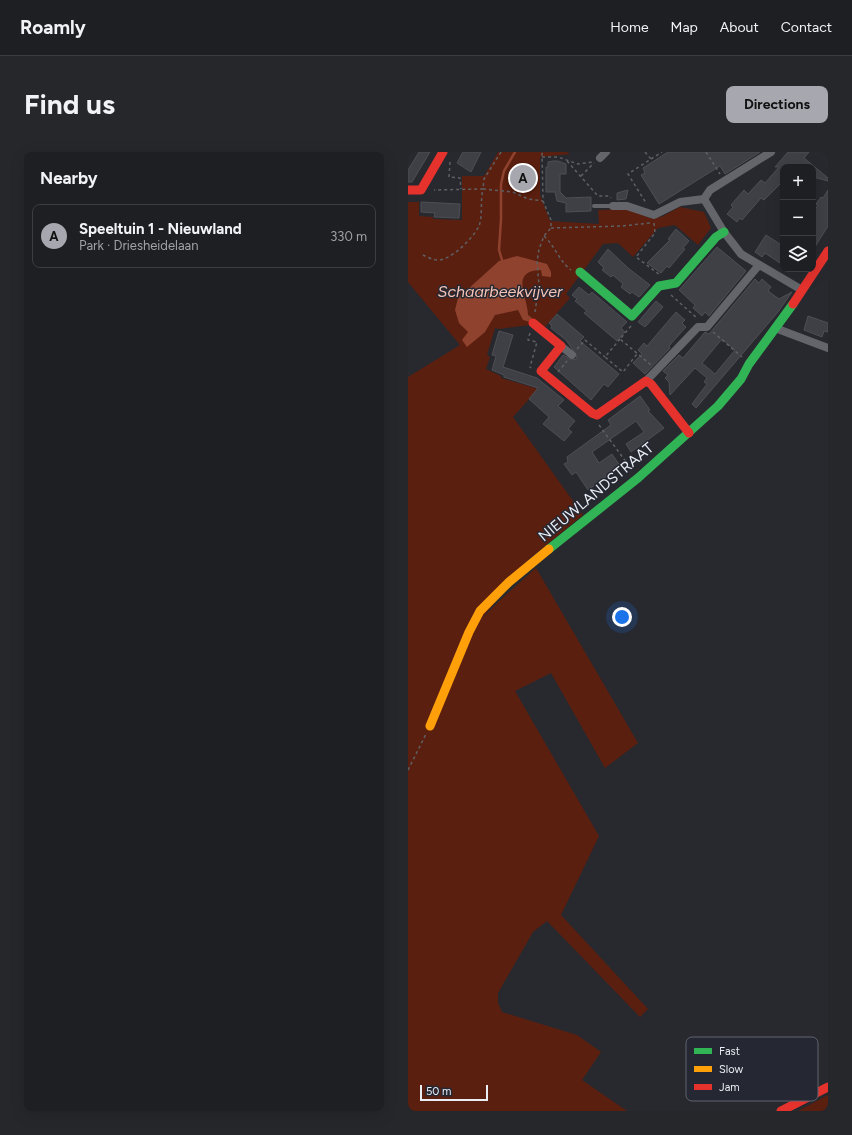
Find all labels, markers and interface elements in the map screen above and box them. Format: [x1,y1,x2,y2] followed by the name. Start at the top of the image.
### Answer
[20,16,86,39] text: Roamly
[610,19,649,36] text: Home
[671,19,698,36] text: Map
[720,19,759,36] text: About
[781,19,832,36] text: Contact
[726,86,828,123] button: Directions
[24,87,115,121] text: Find us
[510,163,536,193] pin: A
[780,164,816,272] map controls
[780,164,816,200] button: +
[40,168,98,188] text: Nearby
[780,200,816,236] button: −
[79,220,242,238] text: Speeltuin 1 - Nieuwland
[49,229,59,244] text: A
[330,229,367,244] text: 330 m
[780,236,816,272] button: layers
[79,238,198,253] text: Park · Driesheidelaan
[438,282,563,301] water label: Schaarbeekvijver
[535,438,658,545] street label: NIEUWLANDSTRAAT
[612,607,632,627] your location
[686,1037,818,1101] legend
[719,1045,740,1058] text: Fast
[719,1063,743,1076] text: Slow
[719,1081,740,1094] text: Jam
[420,1083,488,1102] scale bar
[426,1085,451,1098] text: 50 m

